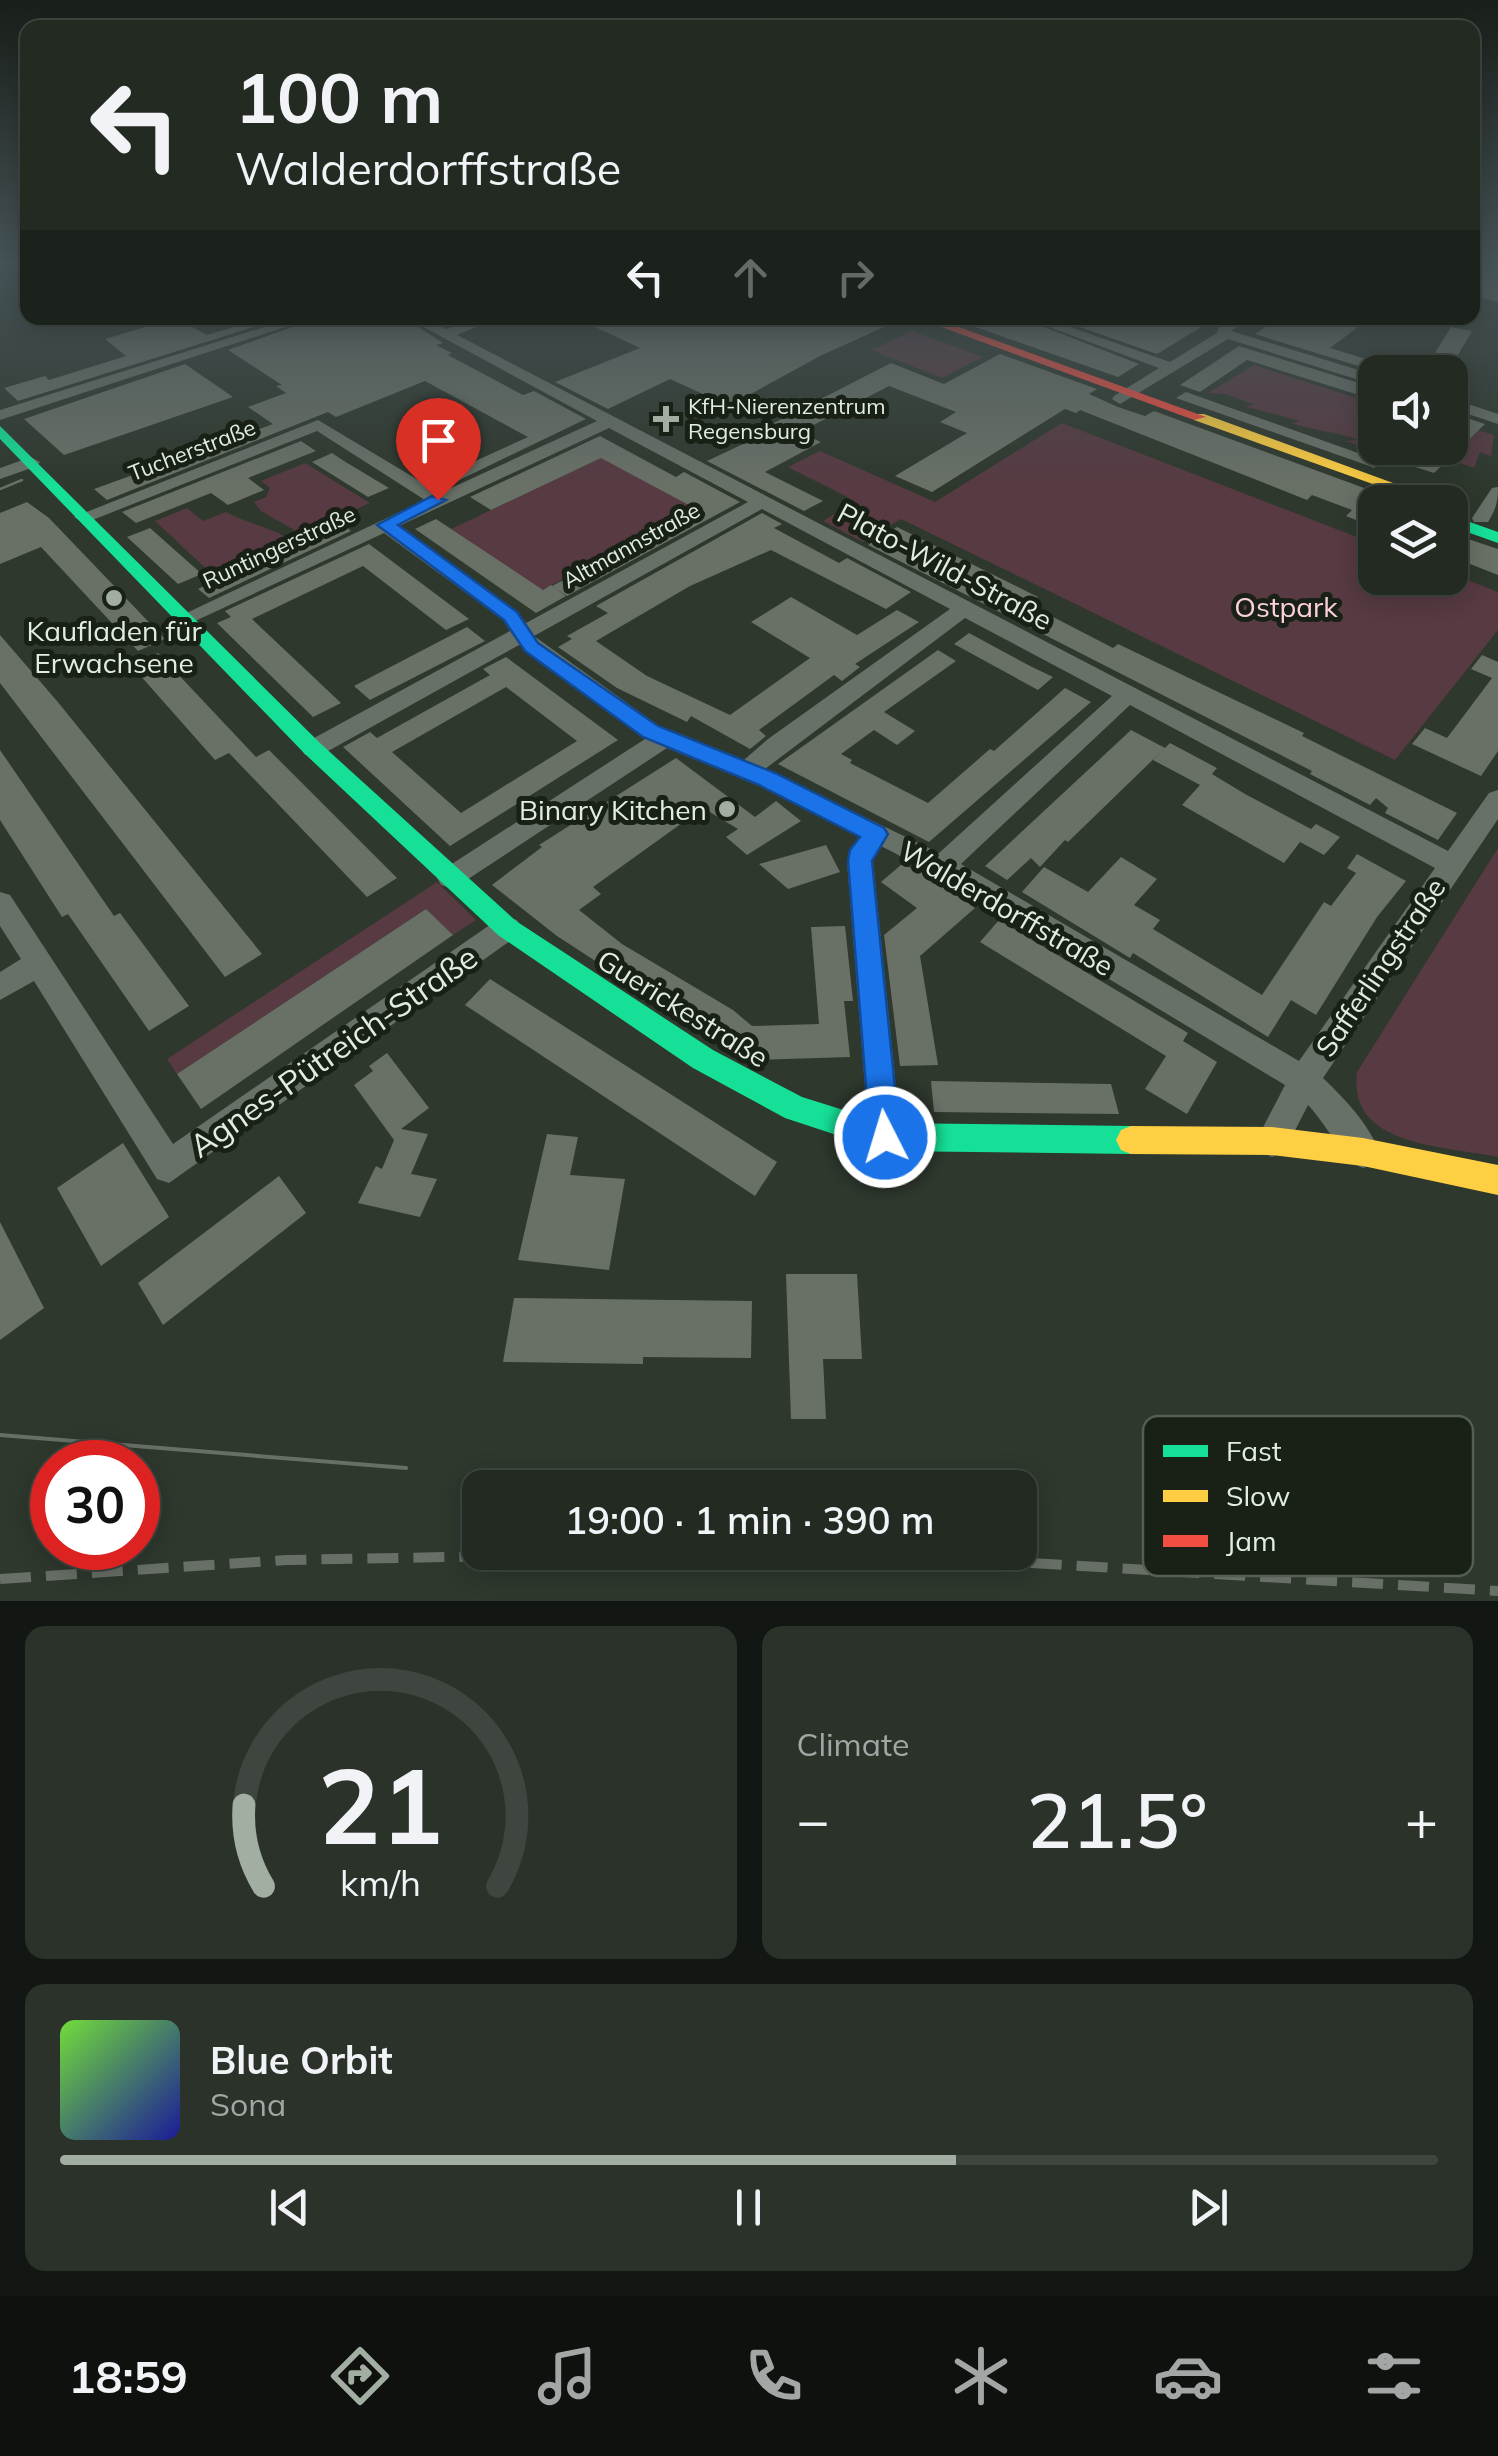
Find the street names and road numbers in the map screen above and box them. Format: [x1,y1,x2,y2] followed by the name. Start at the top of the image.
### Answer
[125,413,259,487] street label: Tucherstraße
[832,495,1058,637] street label: Plato-Wild-Straße
[557,496,705,594] street label: Altmannstraße
[198,499,360,595] street label: Runtingerstraße
[894,833,1120,983] street label: Walderdorffstraße
[1307,871,1453,1063] street label: Safferlingstraße
[181,936,485,1166] street label: Agnes-Pütreich-Straße
[591,941,775,1075] street label: Guerickestraße

